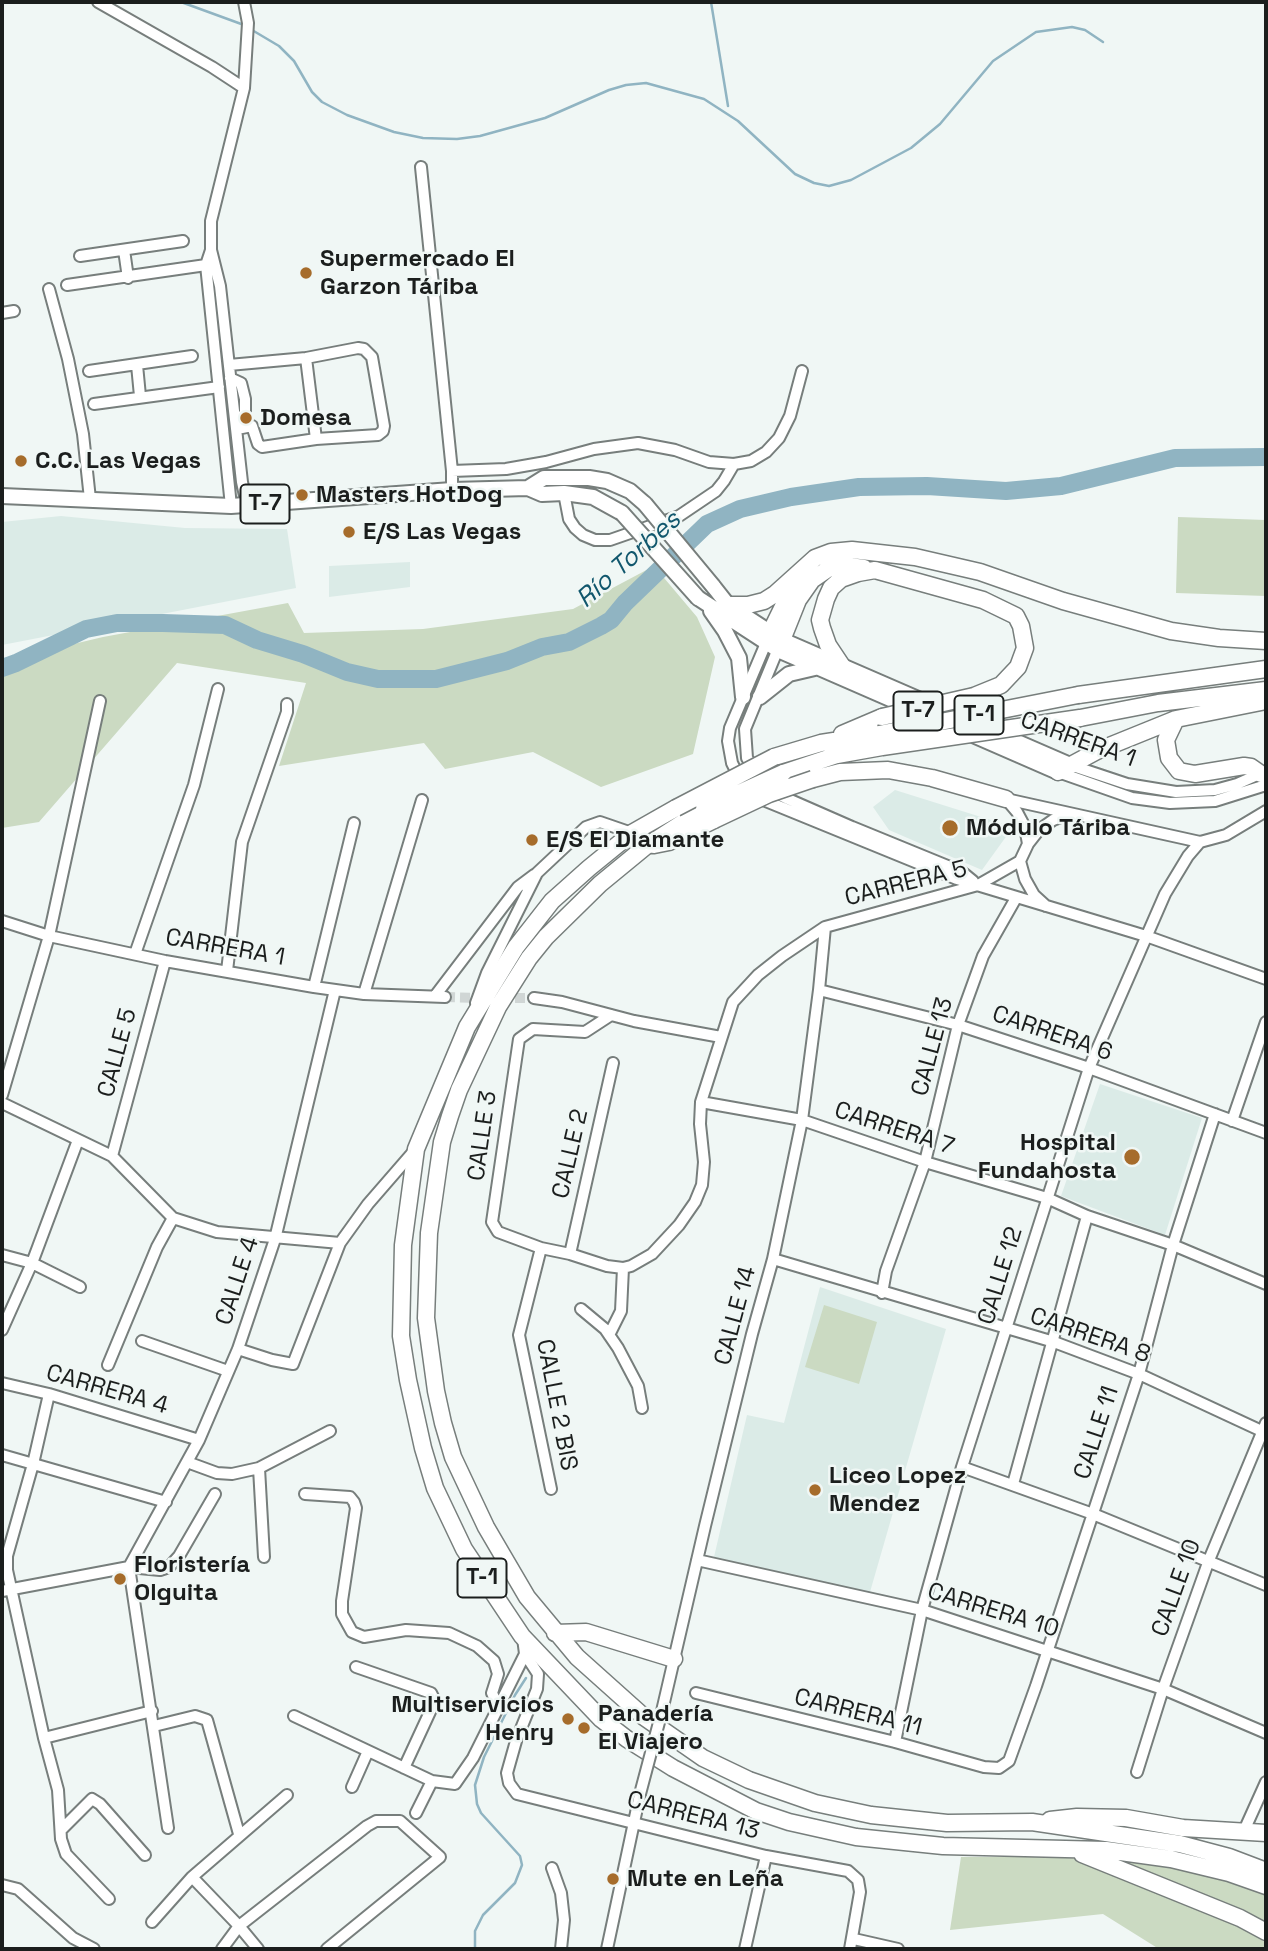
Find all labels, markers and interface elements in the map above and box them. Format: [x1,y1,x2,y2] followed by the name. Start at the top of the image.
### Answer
[320,245,515,301] place label: Supermercado El Garzon Táriba
[298,265,314,281] marker: Supermercado El Garzon Táriba
[260,404,351,432] place label: Domesa
[238,410,254,426] marker: Domesa
[35,447,201,475] place label: C.C. Las Vegas
[13,453,29,469] marker: C.C. Las Vegas
[316,481,503,509] place label: Masters HotDog
[240,484,290,524] road number: T-7
[294,487,310,503] marker: Masters HotDog
[570,505,688,615] water label: Río Torbes
[363,518,521,546] place label: E/S Las Vegas
[341,524,357,540] marker: E/S Las Vegas
[894,692,942,730] road number: T-7
[954,695,1004,734] road number: T-1
[1016,706,1140,774] street label: CARRERA 1
[966,814,1130,842] place label: Módulo Táriba
[940,818,960,838] marker: Módulo Táriba
[546,826,724,854] place label: E/S El Diamante
[524,832,540,848] marker: E/S El Diamante
[842,855,970,913] street label: CARRERA 5
[163,923,287,973] street label: CARRERA 1
[906,995,960,1099] street label: CALLE 13
[988,1000,1116,1068] street label: CARRERA 6
[92,1006,144,1100] street label: CALLE 5
[462,1089,504,1183] street label: CALLE 3
[831,1096,957,1162] street label: CARRERA 7
[547,1107,595,1201] street label: CALLE 2
[978,1129,1116,1185] place label: Hospital Fundahosta
[1122,1147,1142,1167] marker: Hospital Fundahosta
[972,1224,1030,1328] street label: CALLE 12
[210,1233,266,1329] street label: CALLE 4
[709,1263,763,1369] street label: CALLE 14
[1026,1302,1154,1370] street label: CARRERA 8
[529,1337,583,1473] street label: CALLE 2 BIS
[43,1359,171,1421] street label: CARRERA 4
[1068,1383,1126,1483] street label: CALLE 11
[829,1462,966,1518] place label: Liceo Lopez Mendez
[807,1482,823,1498] marker: Liceo Lopez Mendez
[1146,1535,1208,1641] street label: CALLE 10
[134,1551,250,1607] place label: Floristería Olguita
[458,1558,506,1597] road number: T-1
[112,1571,128,1587] marker: Floristería Olguita
[924,1577,1062,1645] street label: CARRERA 10
[791,1683,925,1743] street label: CARRERA 11
[391,1691,554,1747] place label: Multiservicios Henry
[598,1700,713,1756] place label: Panadería El Viajero
[560,1711,576,1727] marker: Multiservicios Henry
[576,1720,592,1736] marker: Panadería El Viajero
[624,1786,762,1846] street label: CARRERA 13
[627,1865,784,1893] place label: Mute en Leña
[605,1871,621,1887] marker: Mute en Leña

